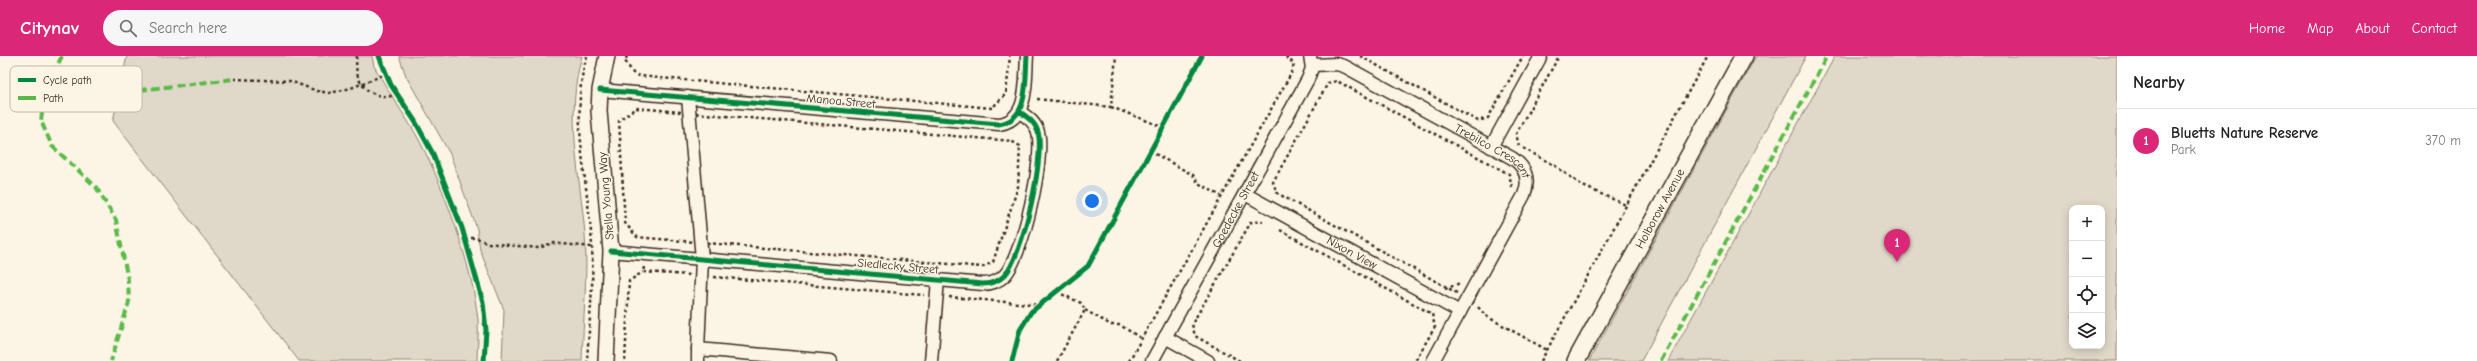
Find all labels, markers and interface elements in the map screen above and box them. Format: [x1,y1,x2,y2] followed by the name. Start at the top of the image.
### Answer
[103,10,383,46] search box
[20,17,79,39] text: Citynav
[117,17,139,39] icon: search
[149,19,227,37] text: Search here
[2249,20,2285,37] text: Home
[2307,20,2333,37] text: Map
[2355,20,2390,37] text: About
[2412,20,2457,37] text: Contact
[10,66,142,112] legend
[2133,73,2184,92] text: Nearby
[43,74,92,87] text: Cycle path
[806,91,877,111] street label: Manoa Street
[43,92,64,105] text: Path
[1452,121,1533,180] street label: Trebilco Crescent
[2171,124,2318,142] text: Bluetts Nature Reserve
[2143,133,2149,148] text: 1
[2425,133,2461,148] text: 370 m
[2171,142,2196,157] text: Park
[595,151,617,241] street label: Stella Young Way
[1632,166,1688,251] street label: Holborow Avenue
[1209,169,1263,250] street label: Goedecke Street
[1082,191,1102,211] your location
[2069,205,2105,349] map controls
[2069,205,2105,241] button: +
[1884,229,1910,262] pin: 1
[1324,233,1380,273] street label: Nixon View
[2069,241,2105,277] button: −
[857,255,940,277] street label: Siedlecky Street
[2069,277,2105,313] button: locate
[2069,313,2105,349] button: layers

